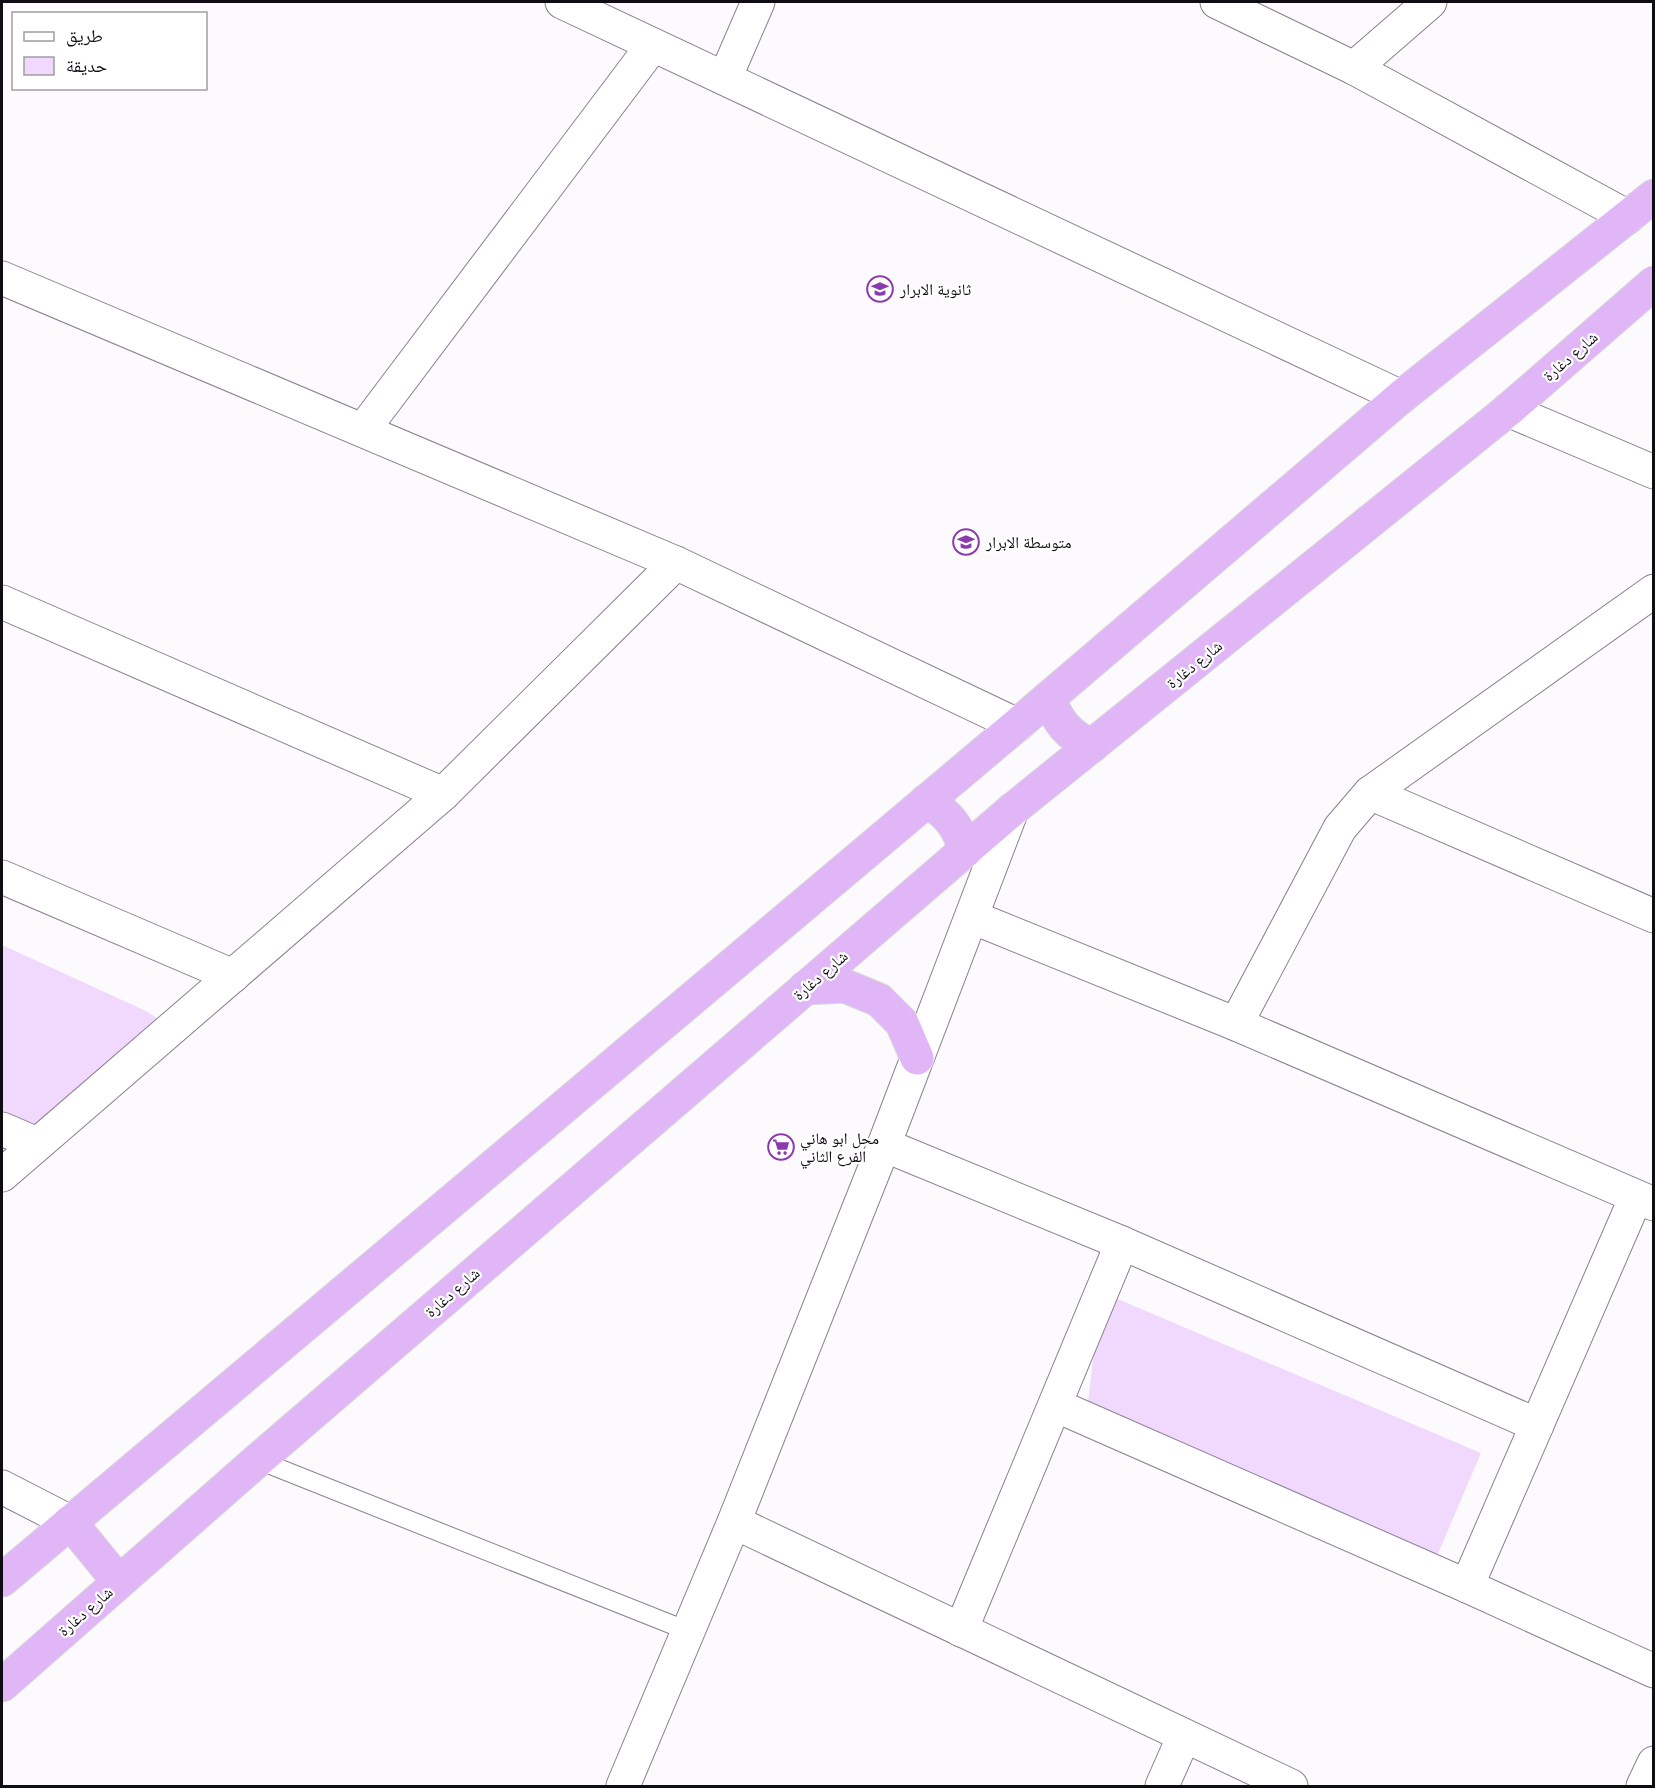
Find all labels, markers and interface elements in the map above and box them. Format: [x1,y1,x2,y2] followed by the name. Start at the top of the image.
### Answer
[12,12,207,90] legend
[66,25,103,47] text: طريق
[66,55,107,77] text: حديقة
[865,274,895,304] school or university icon: ثانوية الابرار
[899,280,972,299] place label: ثانوية الابرار
[1539,328,1602,386] street label: شارع دغارة
[951,527,981,557] school or university icon: متوسطة الابرار
[985,533,1072,552] place label: متوسطة الابرار
[1163,636,1227,693] street label: شارع دغارة
[789,947,852,1005] street label: شارع دغارة
[800,1129,879,1169] place label: محل ابو هاني الفرع الثاني
[766,1132,796,1162] supermarket icon: محل ابو هاني الفرع الثاني
[421,1264,484,1322] street label: شارع دغارة
[54,1583,117,1641] street label: شارع دغارة

